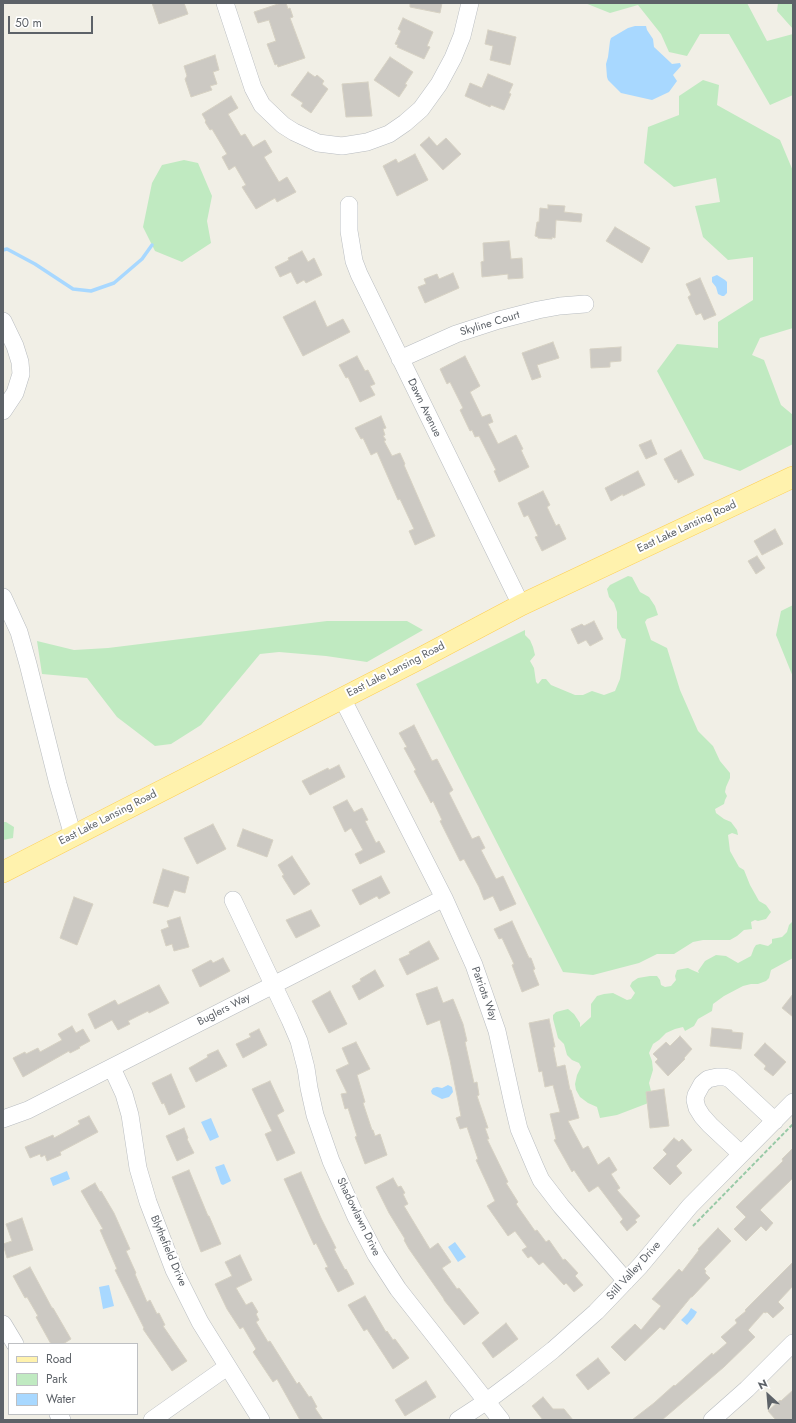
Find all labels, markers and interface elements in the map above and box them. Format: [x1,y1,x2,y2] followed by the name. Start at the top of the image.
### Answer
[10,8,95,34] scale bar
[15,14,42,32] text: 50 m
[459,309,521,339] street label: Skyline Court
[404,377,444,439] street label: Dawn Avenue
[635,498,739,556] street label: East Lake Lansing Road
[345,640,447,700] street label: East Lake Lansing Road
[57,788,159,848] street label: East Lake Lansing Road
[468,965,500,1023] street label: Patriots Way
[195,991,253,1029] street label: Buglers Way
[333,1176,383,1258] street label: Shadowlawn Drive
[147,1214,189,1288] street label: Blythefield Drive
[604,1239,664,1303] street label: Still Valley Drive
[8,1343,138,1415] legend
[46,1350,72,1368] text: Road
[46,1370,67,1388] text: Park
[748,1375,788,1415] north arrow
[755,1375,770,1393] text: N
[46,1390,76,1408] text: Water

